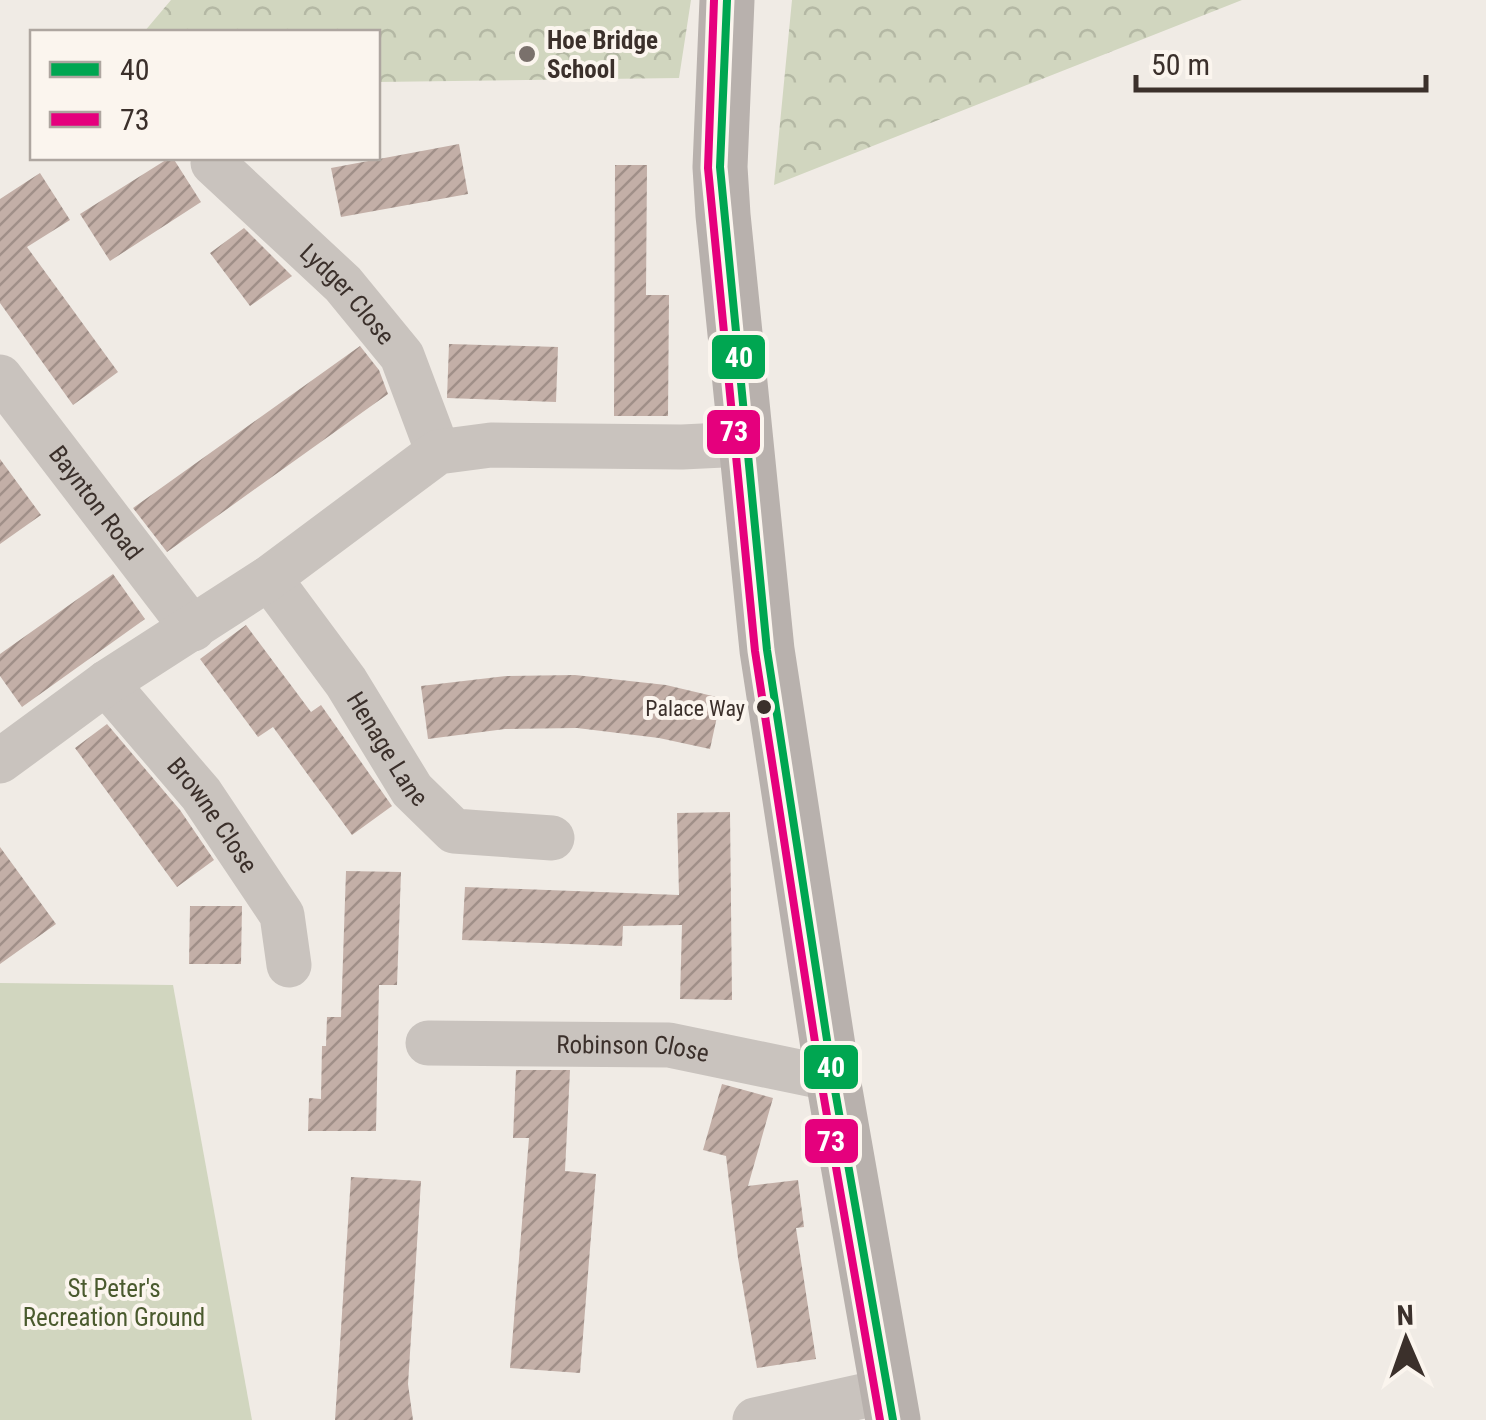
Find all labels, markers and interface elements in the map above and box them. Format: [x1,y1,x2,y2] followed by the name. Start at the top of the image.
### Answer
[547,26,658,84] place label: Hoe Bridge School
[30,30,380,160] legend
[1136,30,1426,92] scale bar
[516,43,538,65] marker: Hoe Bridge School
[1151,47,1210,82] text: 50 m
[120,52,150,87] text: 40
[120,102,150,137] text: 73
[294,238,400,350] street label: Lydger Close
[710,333,767,381] line badge: 40
[725,341,753,374] text: 40
[705,408,762,456] line badge: 73
[720,415,748,448] text: 73
[43,440,148,565] street label: Baynton Road
[341,687,434,812] street label: Henage Lane
[645,696,745,721] place label: Palace Way
[754,697,774,717] marker: Palace Way
[161,752,263,878] street label: Browne Close
[556,1030,712,1068] street label: Robinson Close
[802,1043,860,1091] line badge: 40
[817,1051,845,1084] text: 40
[803,1117,860,1165] line badge: 73
[817,1125,845,1158] text: 73
[23,1274,205,1332] park label: St Peter's Recreation Ground
[1356,1290,1456,1390] north arrow
[1396,1299,1414,1332] text: N

